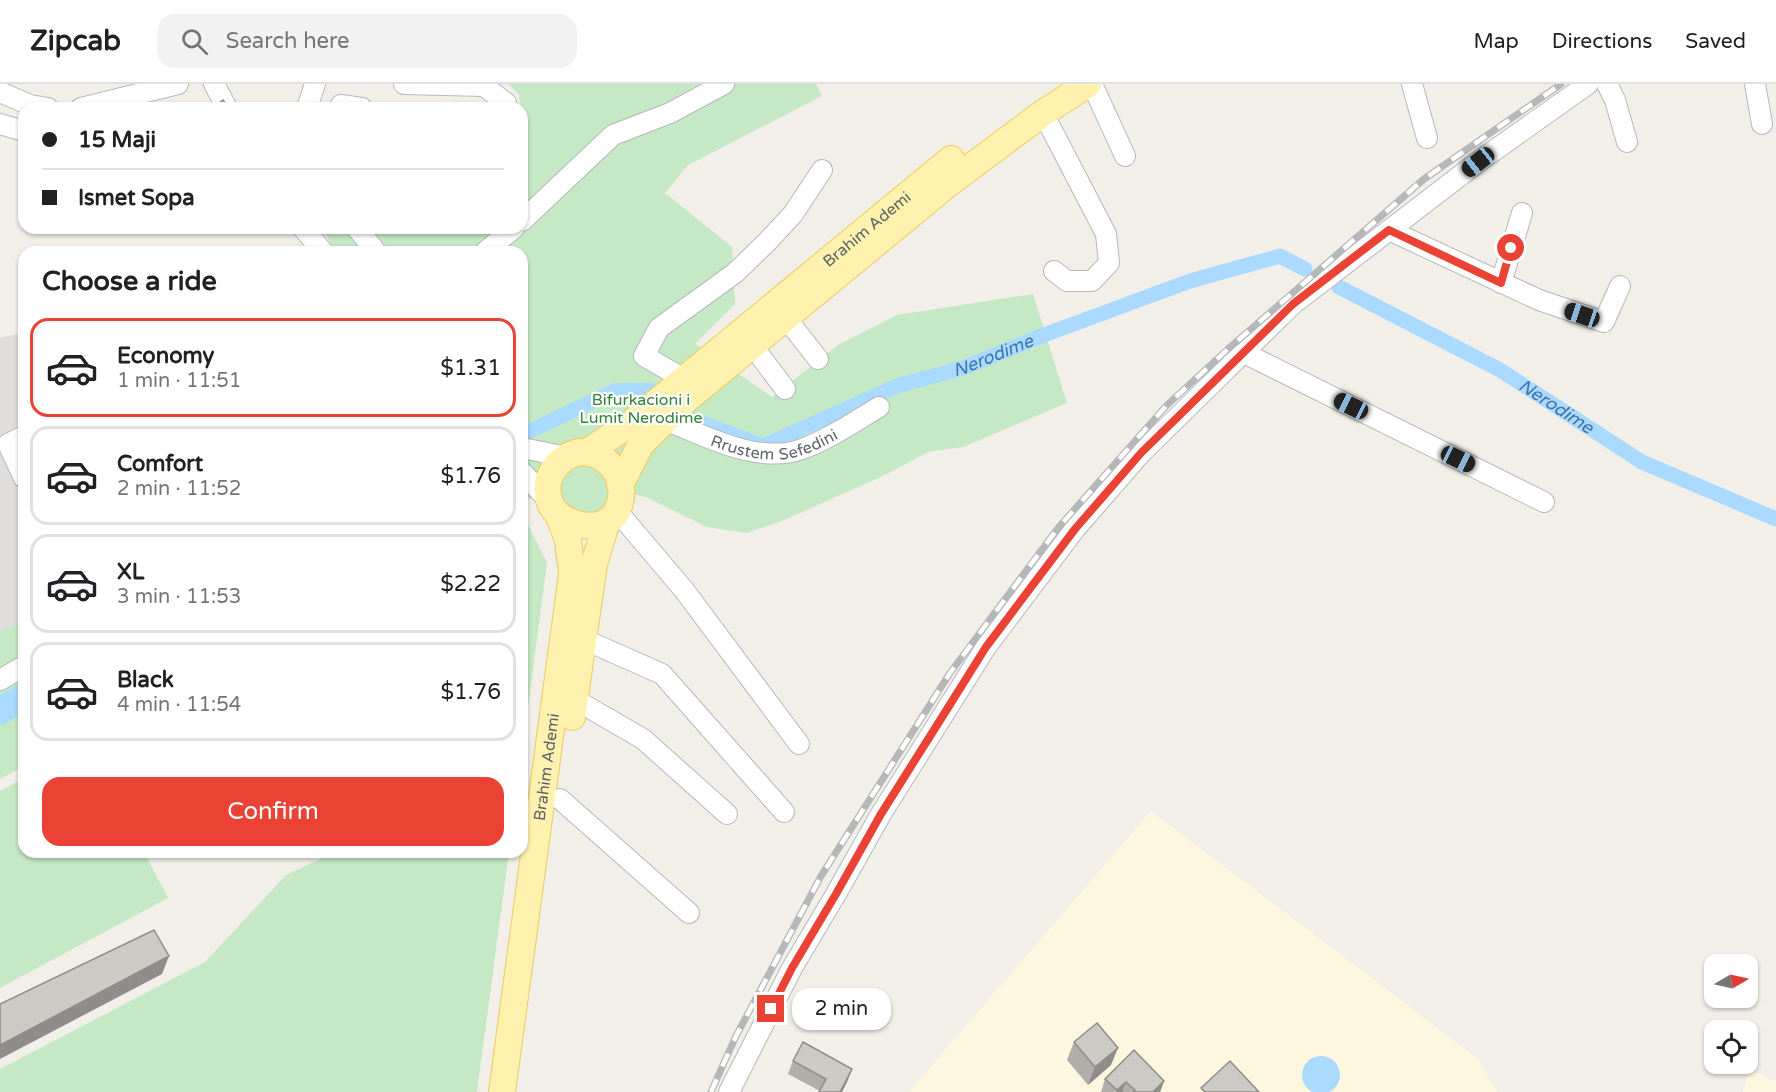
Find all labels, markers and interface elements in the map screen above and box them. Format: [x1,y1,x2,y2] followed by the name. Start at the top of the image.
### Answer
[157,14,577,68] search box
[30,24,121,58] text: Zipcab
[178,25,211,58] icon: search
[226,28,350,54] text: Search here
[1473,29,1519,54] text: Map
[1552,29,1652,54] text: Directions
[1685,29,1746,54] text: Saved
[78,127,156,153] text: 15 Maji
[1458,144,1498,180] car
[78,185,195,211] text: Ismet Sopa
[819,187,915,272] street label: Brahim Ademi
[1497,234,1524,261] route start
[42,265,217,298] text: Choose a ride
[1562,301,1602,329] car
[951,329,1037,381] water label: Nerodime
[45,341,99,395] icon: car
[117,343,214,369] text: Economy
[440,355,501,381] text: $1.31
[117,369,241,393] text: 1 min · 11:51
[1515,374,1598,439] water label: Nerodime
[579,390,703,428] park label: Bifurkacioni i Lumit Nerodime
[1331,390,1371,422] car
[708,425,841,465] street label: Rrustem Sefedini
[1438,443,1478,475] car
[45,449,99,503] icon: car
[117,451,203,477] text: Comfort
[440,463,501,489] text: $1.76
[117,477,241,501] text: 2 min · 11:52
[45,557,99,611] icon: car
[117,559,144,585] text: XL
[440,571,501,597] text: $2.22
[117,585,241,609] text: 3 min · 11:53
[45,665,99,719] icon: car
[117,667,174,693] text: Black
[440,679,501,705] text: $1.76
[117,693,241,717] text: 4 min · 11:54
[530,712,564,822] street label: Brahim Ademi
[42,777,504,846] button: Confirm
[1704,954,1758,1008] north arrow
[1704,954,1758,1074] map controls
[792,988,891,1030] callout: 2 min
[757,995,784,1022] route end
[815,997,868,1021] text: 2 min
[1704,1020,1758,1074] button: locate

